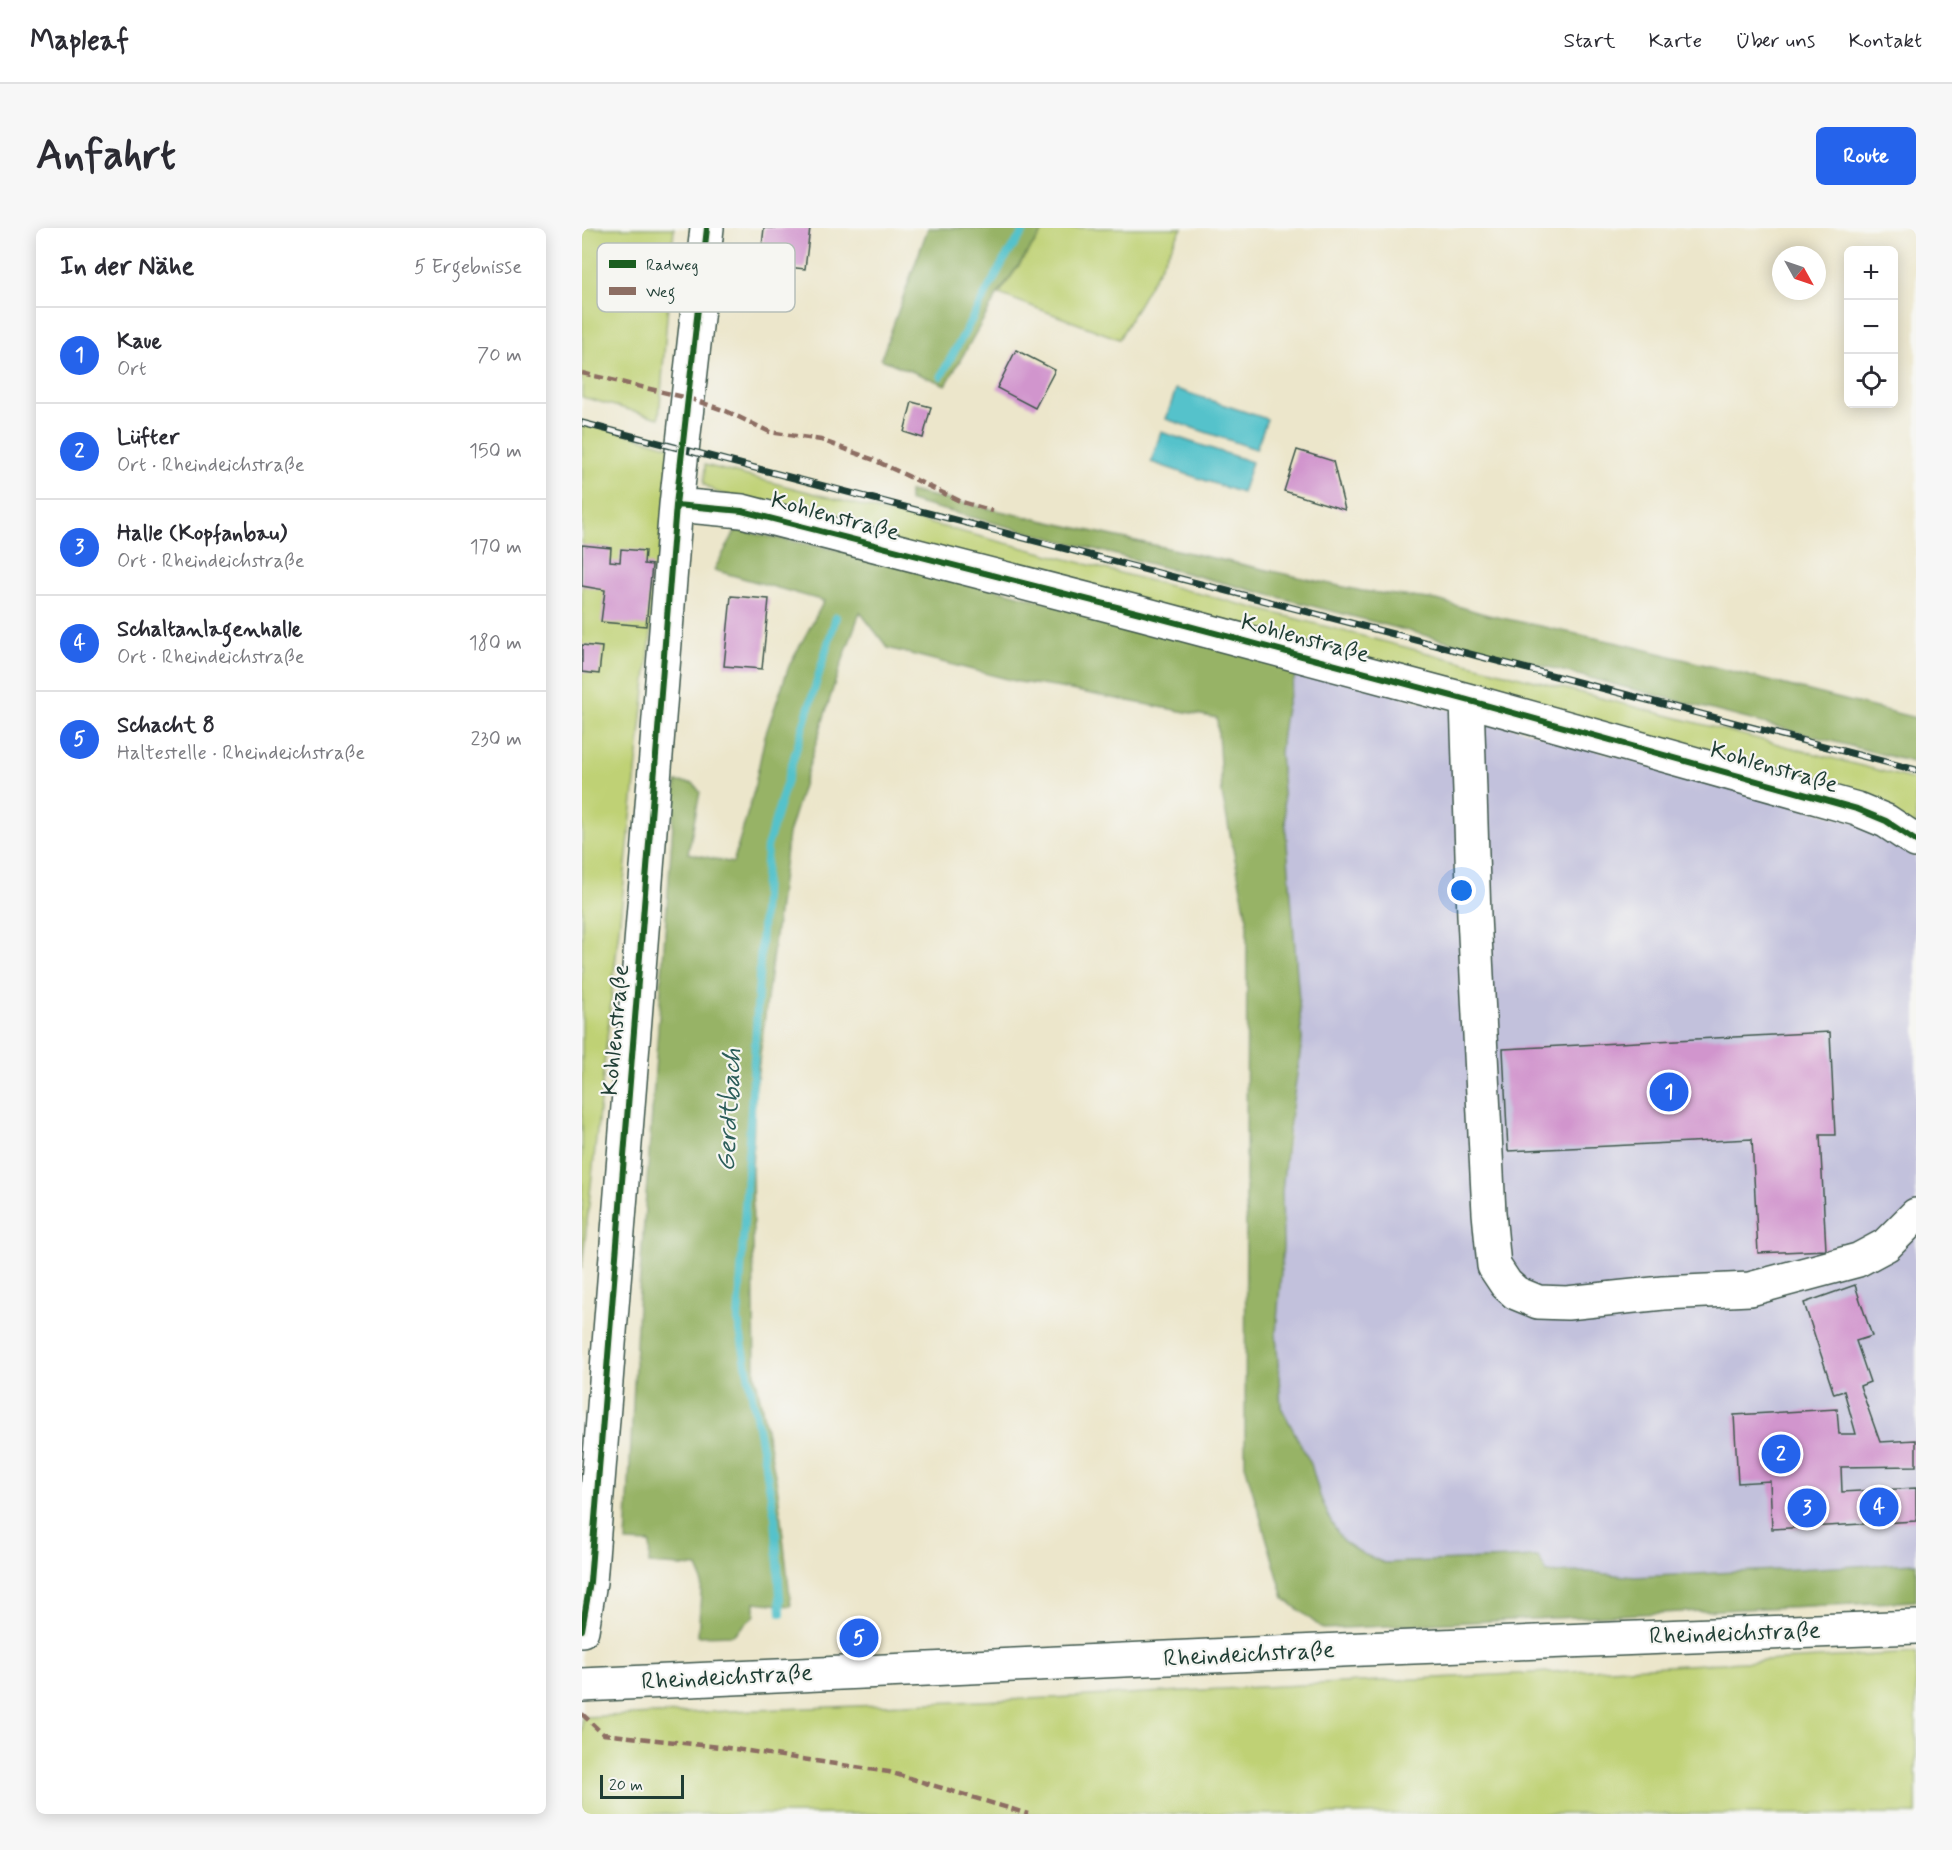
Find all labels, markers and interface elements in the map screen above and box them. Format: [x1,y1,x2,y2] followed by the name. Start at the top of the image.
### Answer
[30,23,129,60] text: Mapleaf
[1564,27,1616,55] text: Start
[1649,27,1702,55] text: Karte
[1735,27,1815,55] text: Über uns
[1848,27,1922,55] text: Kontakt
[1816,127,1916,185] button: Route
[36,129,176,184] text: Anfahrt
[597,243,795,312] legend
[1772,246,1826,300] north arrow
[1844,246,1898,408] map controls
[1844,246,1898,300] button: +
[60,250,194,284] text: In der Nähe
[414,254,522,281] text: 5 Ergebnisse
[646,255,698,276] text: Radweg
[646,282,675,304] text: Weg
[1844,300,1898,354] button: −
[117,328,162,356] text: Kaue
[75,342,84,369] text: 1
[477,342,522,369] text: 70 m
[1844,354,1898,408] button: locate
[117,356,146,383] text: Ort
[117,424,179,452] text: Lüfter
[75,438,84,465] text: 2
[469,438,522,465] text: 150 m
[117,452,305,479] text: Ort · Rheindeichstraße
[767,485,903,549] street label: Kohlenstraße
[117,520,287,548] text: Halle (Kopfanbau)
[75,534,84,561] text: 3
[470,534,522,561] text: 170 m
[117,548,305,575] text: Ort · Rheindeichstraße
[1237,607,1373,671] street label: Kohlenstraße
[117,616,302,644] text: Schaltanlagenhalle
[74,630,85,657] text: 4
[469,630,522,657] text: 180 m
[117,644,305,671] text: Ort · Rheindeichstraße
[117,712,215,740] text: Schacht 8
[74,726,86,753] text: 5
[470,726,522,753] text: 230 m
[1706,735,1842,801] street label: Kohlenstraße
[117,740,365,767] text: Haltestelle · Rheindeichstraße
[1447,876,1476,905] your location
[595,963,637,1097] street label: Kohlenstraße
[710,1048,750,1172] water label: Gerdtbach
[1650,1070,1688,1114] pin: 1
[1762,1432,1800,1476] pin: 2
[1860,1484,1898,1530] pin: 4
[1788,1486,1826,1530] pin: 3
[840,1616,878,1660] pin: 5
[1649,1616,1821,1652] street label: Rheindeichstraße
[1163,1635,1336,1675] street label: Rheindeichstraße
[641,1658,814,1698] street label: Rheindeichstraße
[600,1772,684,1800] scale bar
[609,1775,643,1796] text: 20 m

